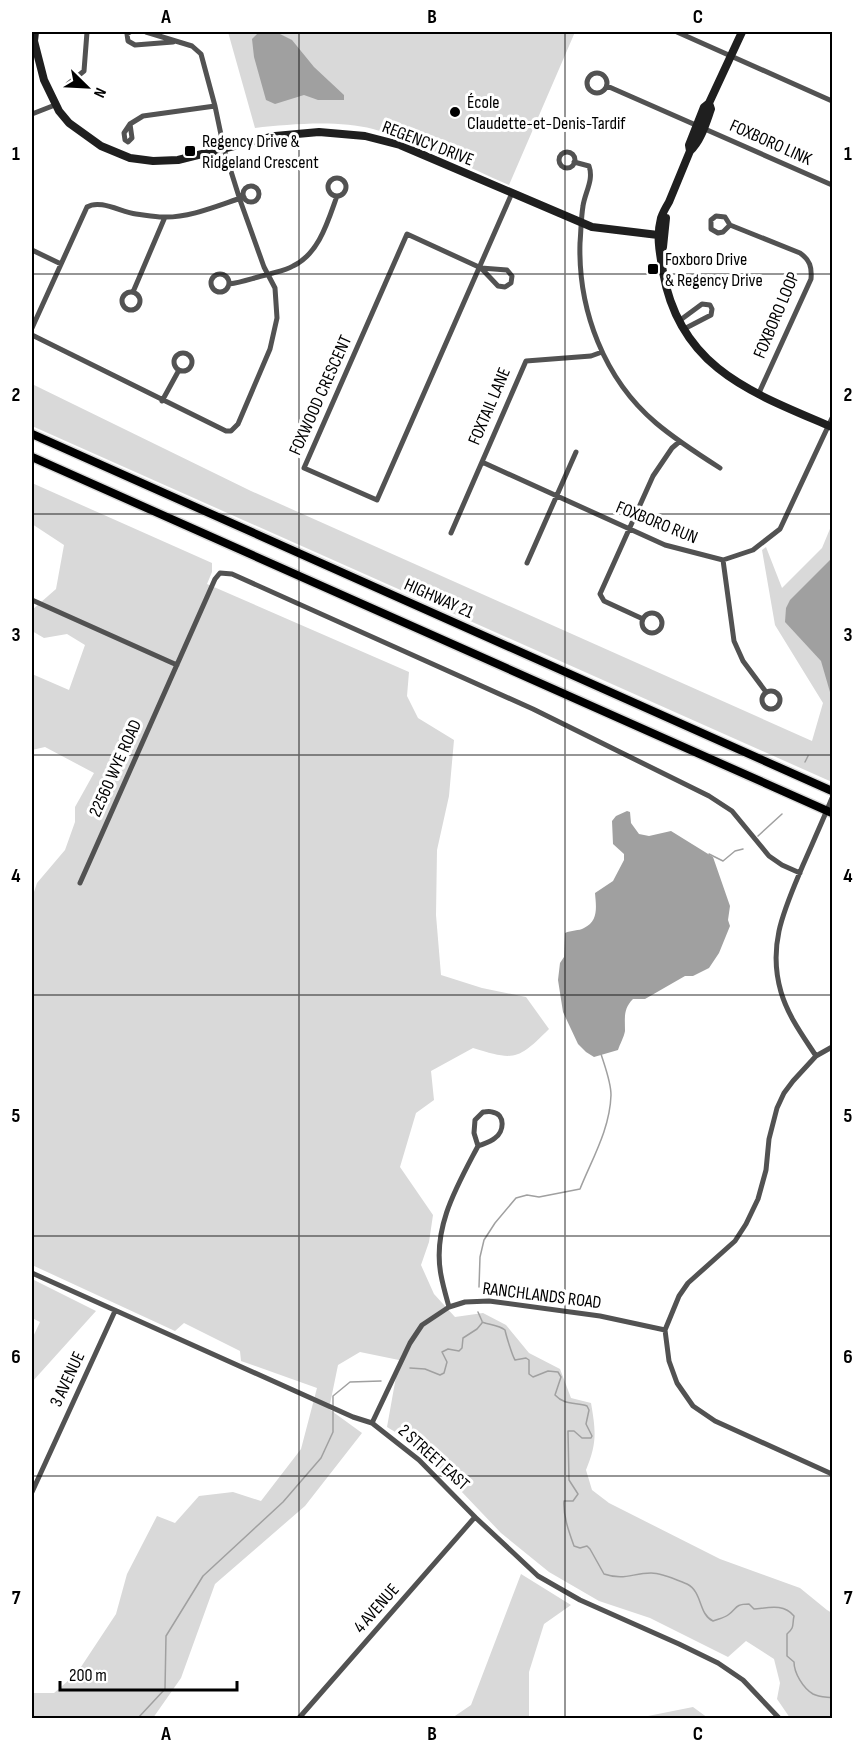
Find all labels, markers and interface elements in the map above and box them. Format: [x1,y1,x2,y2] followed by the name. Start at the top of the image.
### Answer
[160,5,171,29] text: A
[427,5,437,29] text: B
[693,5,703,29] text: C
[57,57,117,117] north arrow
[89,85,110,100] text: N
[467,92,626,134] place label: École Claudette-et-Denis-Tardif
[448,105,462,119] marker: École Claudette-et-Denis-Tardif
[727,115,816,170] street label: FOXBORO LINK
[379,116,477,171] street label: REGENCY DRIVE
[202,131,319,173] place label: Regency Drive & Ridgeland Crescent
[12,142,20,166] text: 1
[844,142,852,166] text: 1
[183,144,197,158] marker: Regency Drive & Ridgeland Crescent
[665,249,763,291] place label: Foxboro Drive & Regency Drive
[646,262,660,276] marker: Foxboro Drive & Regency Drive
[749,269,804,361] street label: FOXBORO LOOP
[285,332,356,458] street label: FOXWOOD CRESCENT
[464,365,515,448] street label: FOXTAIL LANE
[12,383,20,407] text: 2
[844,383,852,407] text: 2
[613,497,701,548] street label: FOXBORO RUN
[401,574,477,623] street label: HIGHWAY 21
[12,623,21,647] text: 3
[844,623,853,647] text: 3
[85,716,146,820] street label: 22560 WYE ROAD
[11,864,21,888] text: 4
[843,864,853,888] text: 4
[12,1104,21,1128] text: 5
[844,1104,853,1128] text: 5
[481,1278,603,1313] street label: RANCHLANDS ROAD
[11,1345,21,1369] text: 6
[843,1345,853,1369] text: 6
[46,1348,89,1410] street label: 3 AVENUE
[394,1420,474,1495] street label: 2 STREET EAST
[349,1579,404,1637] street label: 4 AVENUE
[12,1586,21,1610] text: 7
[844,1586,853,1610] text: 7
[60,1654,237,1692] scale bar
[69,1665,107,1686] text: 200 m
[160,1722,171,1746] text: A
[427,1722,437,1746] text: B
[693,1722,703,1746] text: C

